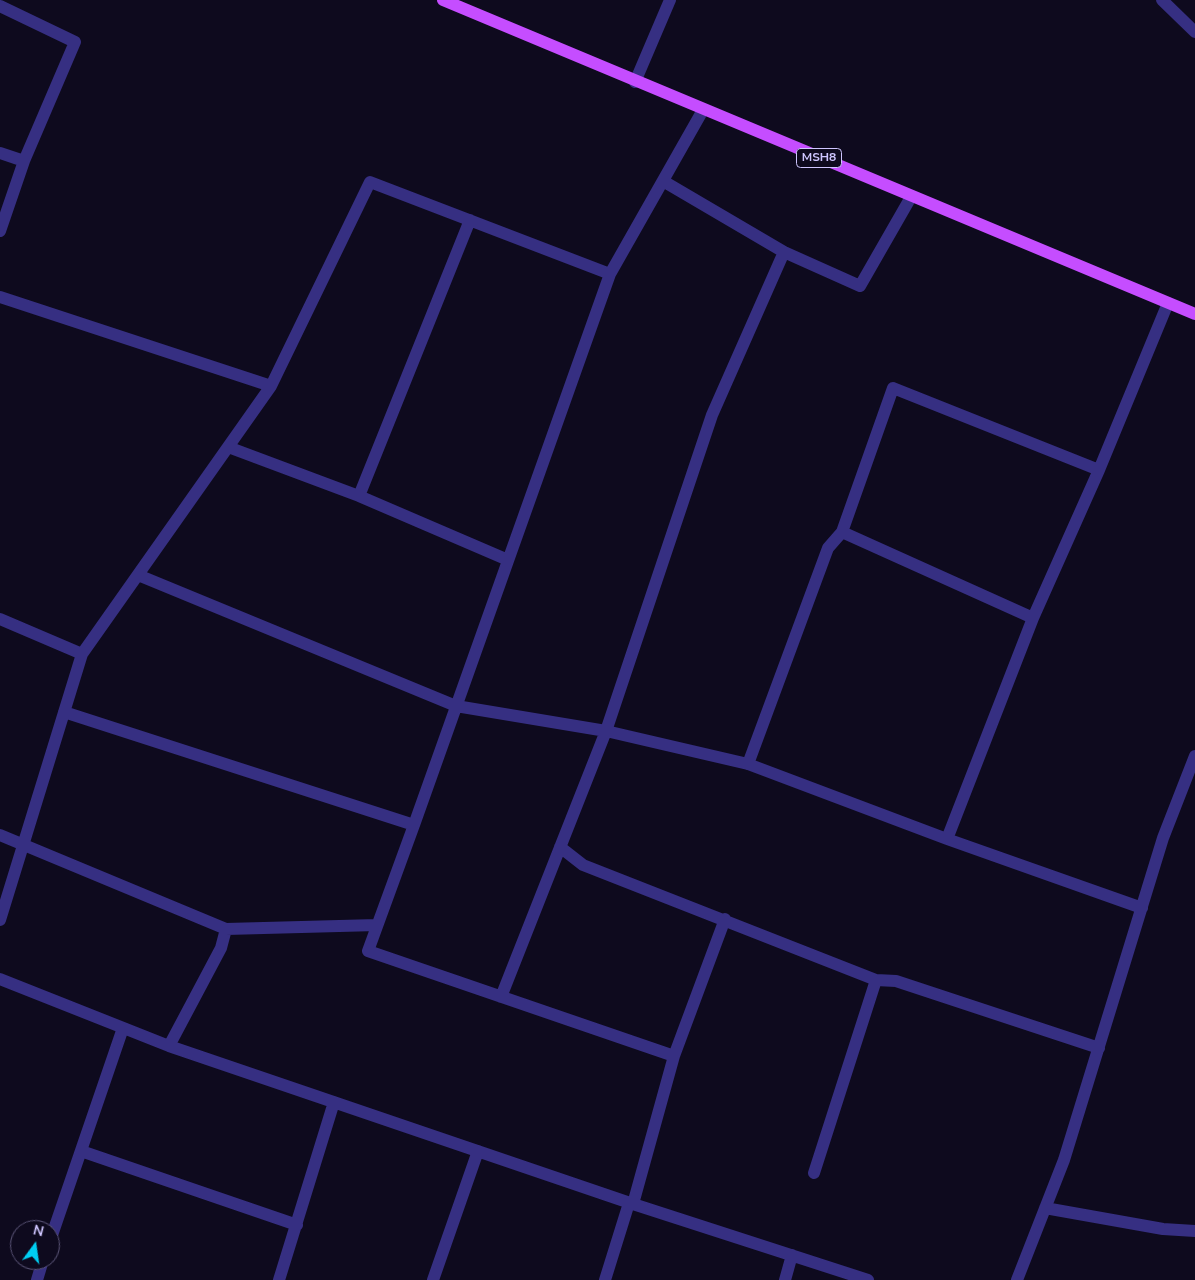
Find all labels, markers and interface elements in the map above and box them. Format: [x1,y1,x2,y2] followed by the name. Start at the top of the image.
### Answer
[796,148,842,168] road number: MSH8
[10,1220,60,1270] north arrow
[31,1220,46,1241] text: N

